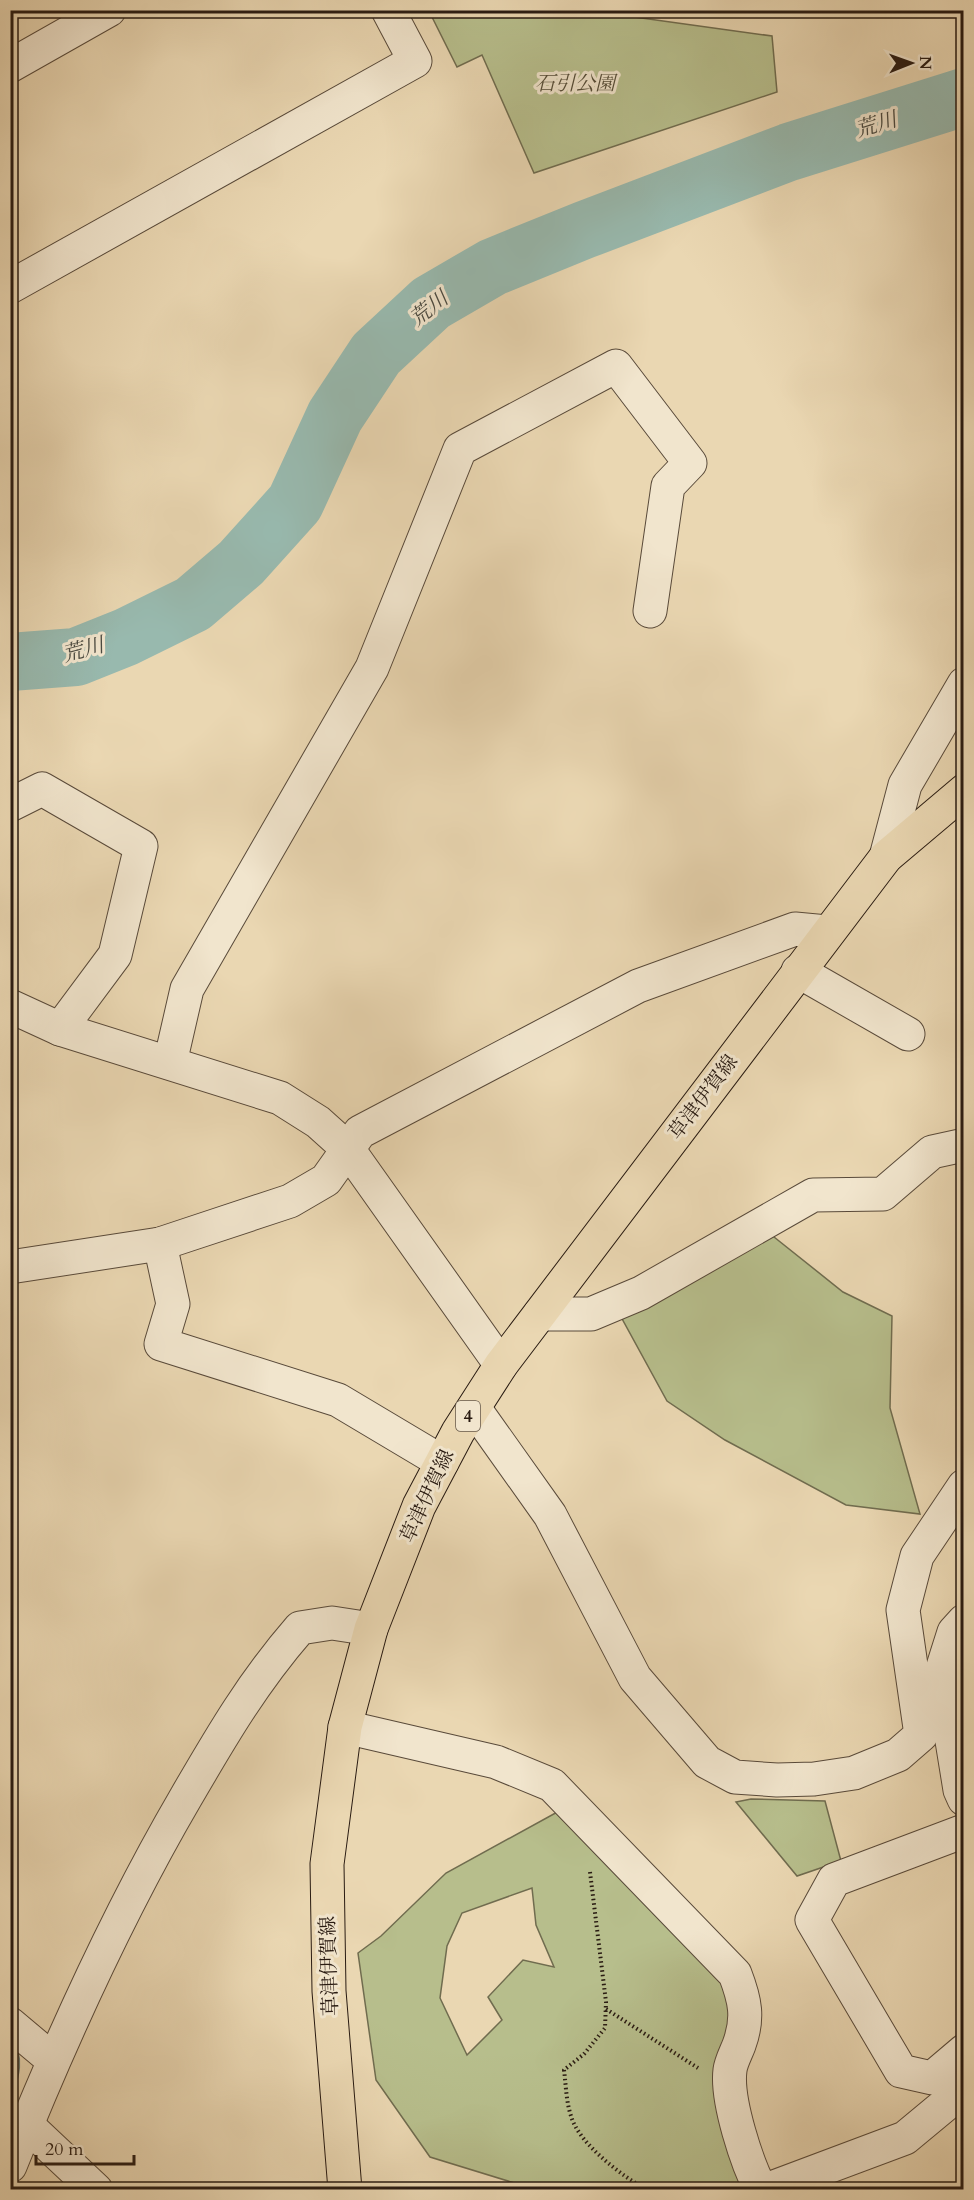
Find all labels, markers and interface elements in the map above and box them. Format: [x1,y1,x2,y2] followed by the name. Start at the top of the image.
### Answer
[881,33,941,93] north arrow
[914,56,936,70] text: N
[535,70,618,97] park label: 石引公園
[852,104,902,145] water label: 荒川
[404,283,456,333] water label: 荒川
[59,630,109,669] water label: 荒川
[662,1049,744,1145] street label: 草津伊賀線
[456,1401,480,1431] road number: 4
[394,1445,460,1547] street label: 草津伊賀線
[314,1916,344,2016] street label: 草津伊賀線
[36,2128,134,2166] scale bar
[45,2137,84,2162] text: 20 m

